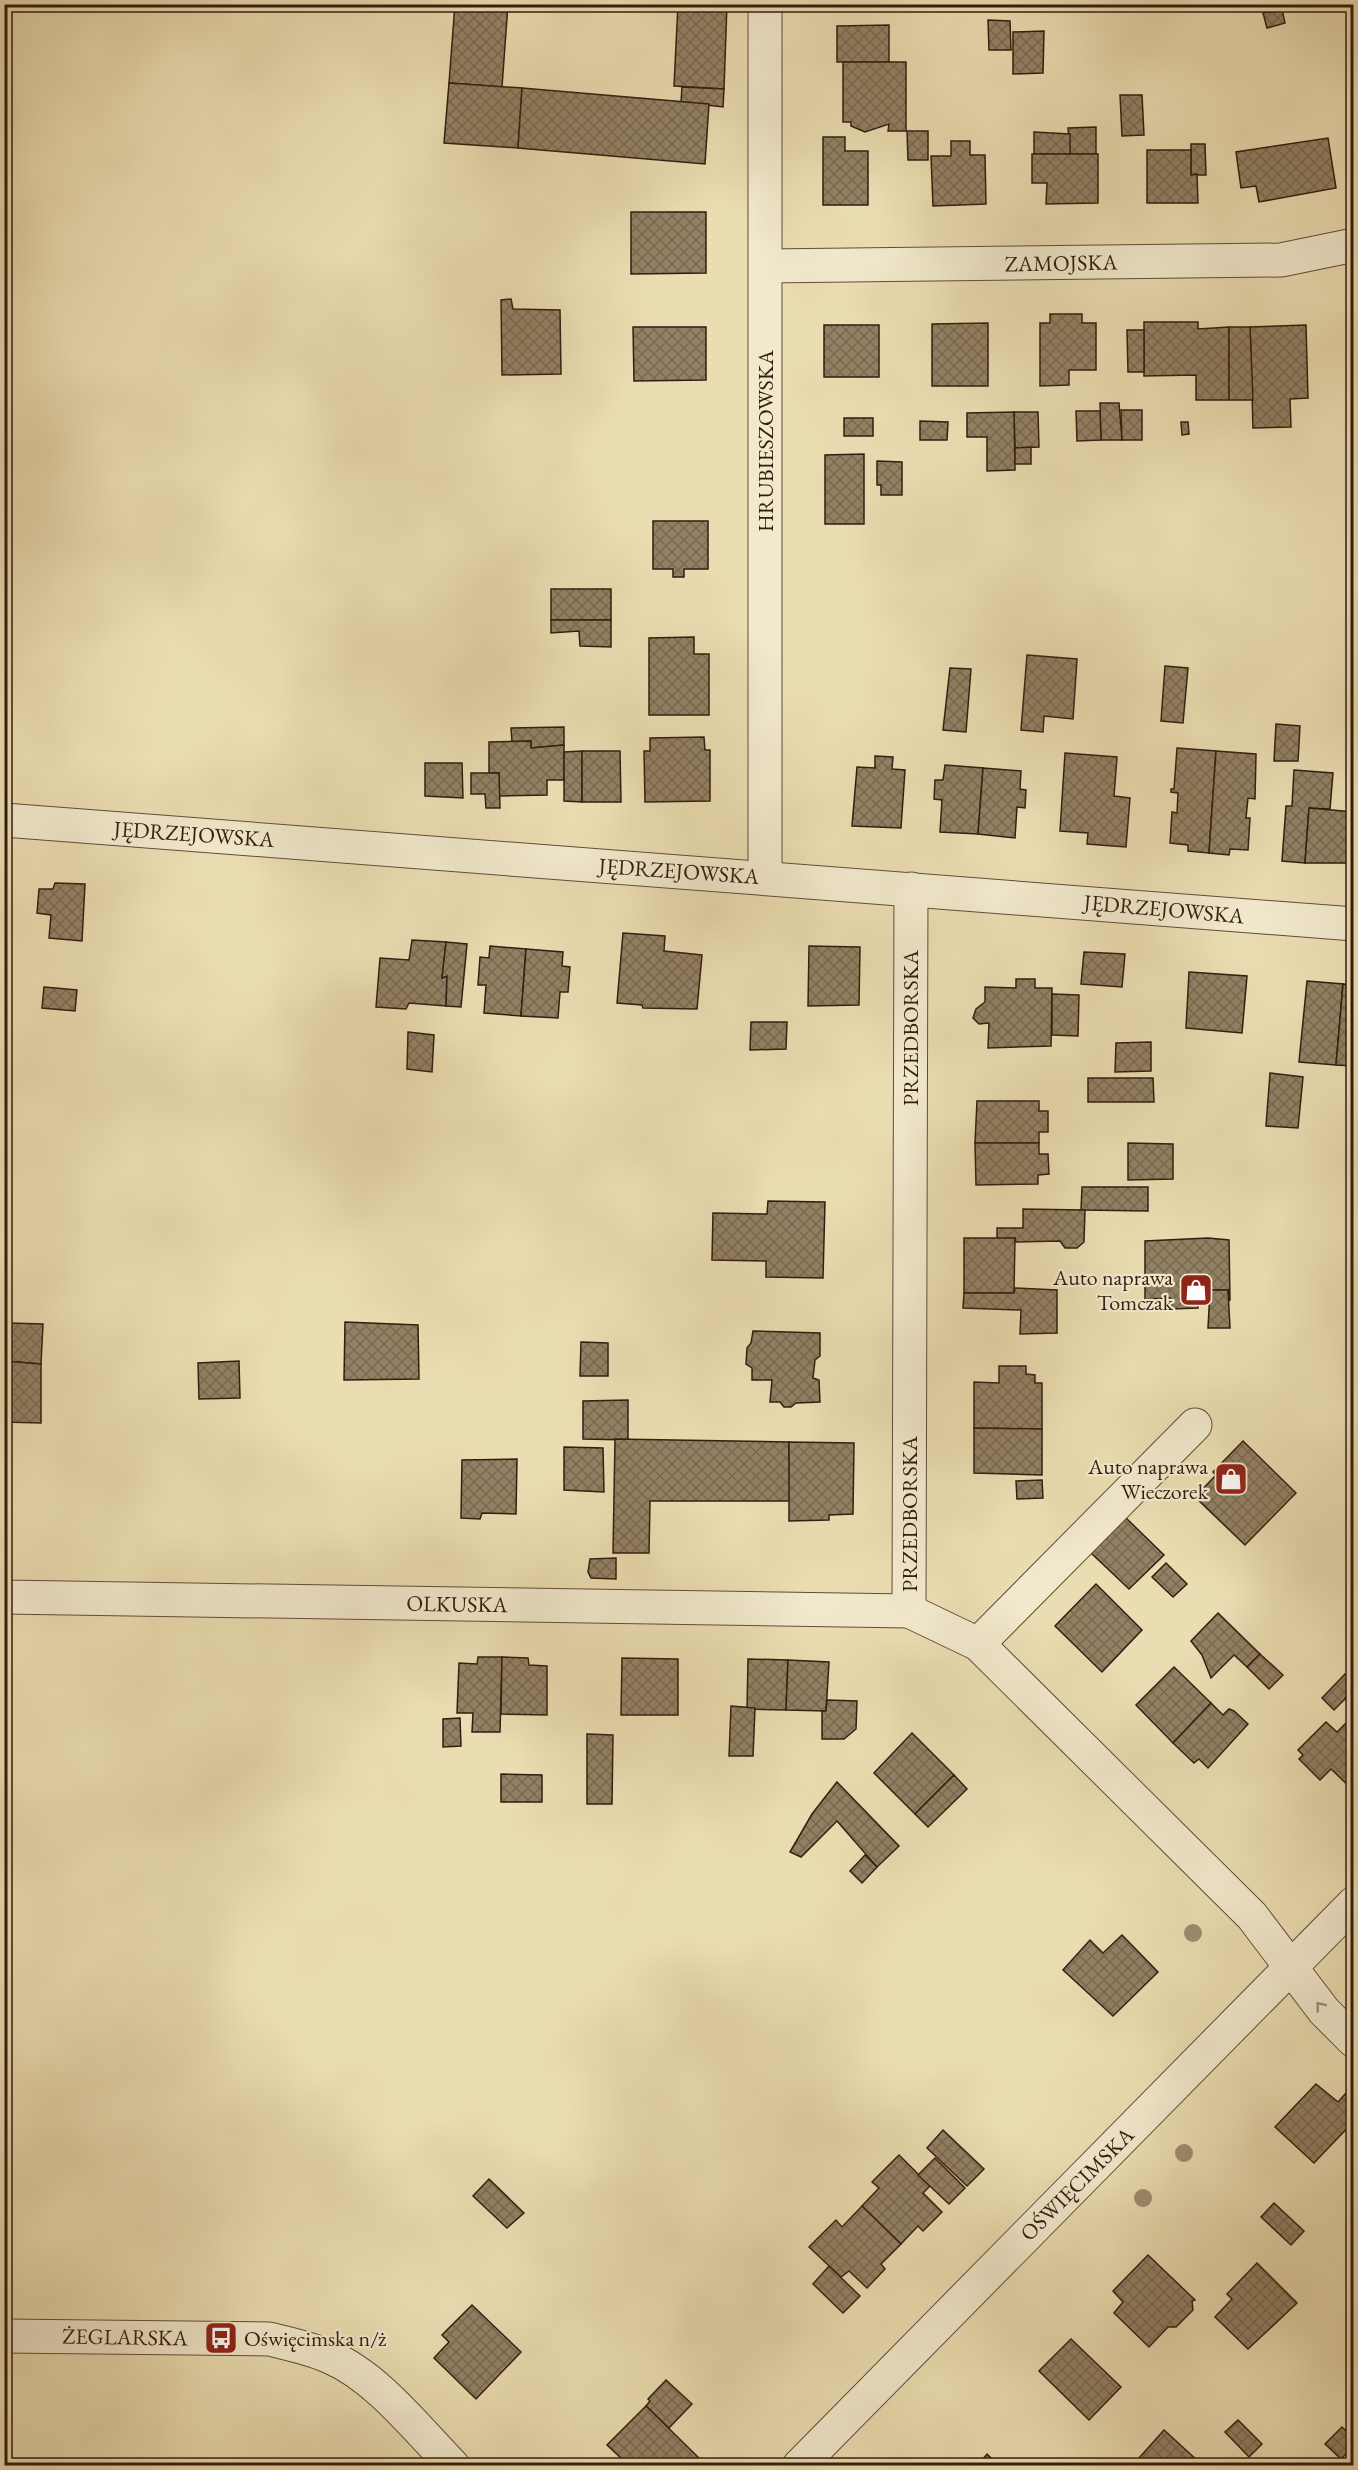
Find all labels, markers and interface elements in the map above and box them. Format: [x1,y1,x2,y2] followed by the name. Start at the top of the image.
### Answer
[1004,248,1119,278] street label: ZAMOJSKA
[751,349,780,532] street label: HRUBIESZOWSKA
[111,814,276,854] street label: JĘDRZEJOWSKA
[596,851,761,891] street label: JĘDRZEJOWSKA
[1081,887,1246,931] street label: JĘDRZEJOWSKA
[896,949,925,1106] street label: PRZEDBORSKA
[1052,1263,1174,1317] place label: Auto naprawa Tomczak
[1178,1272,1214,1308] shop icon: Auto naprawa Tomczak
[895,1435,924,1592] street label: PRZEDBORSKA
[1087,1452,1209,1506] place label: Auto naprawa Wieczorek
[1213,1461,1249,1497] shop icon: Auto naprawa Wieczorek
[406,1589,509,1619] street label: OLKUSKA
[1317,2001,1328,2012] one-way arrow
[1014,2120,1141,2247] street label: OŚWIĘCIMSKA
[203,2320,239,2356] bus stop icon: Oświęcimska n/ż
[62,2321,189,2353] street label: ŻEGLARSKA
[244,2324,387,2353] place label: Oświęcimska n/ż

